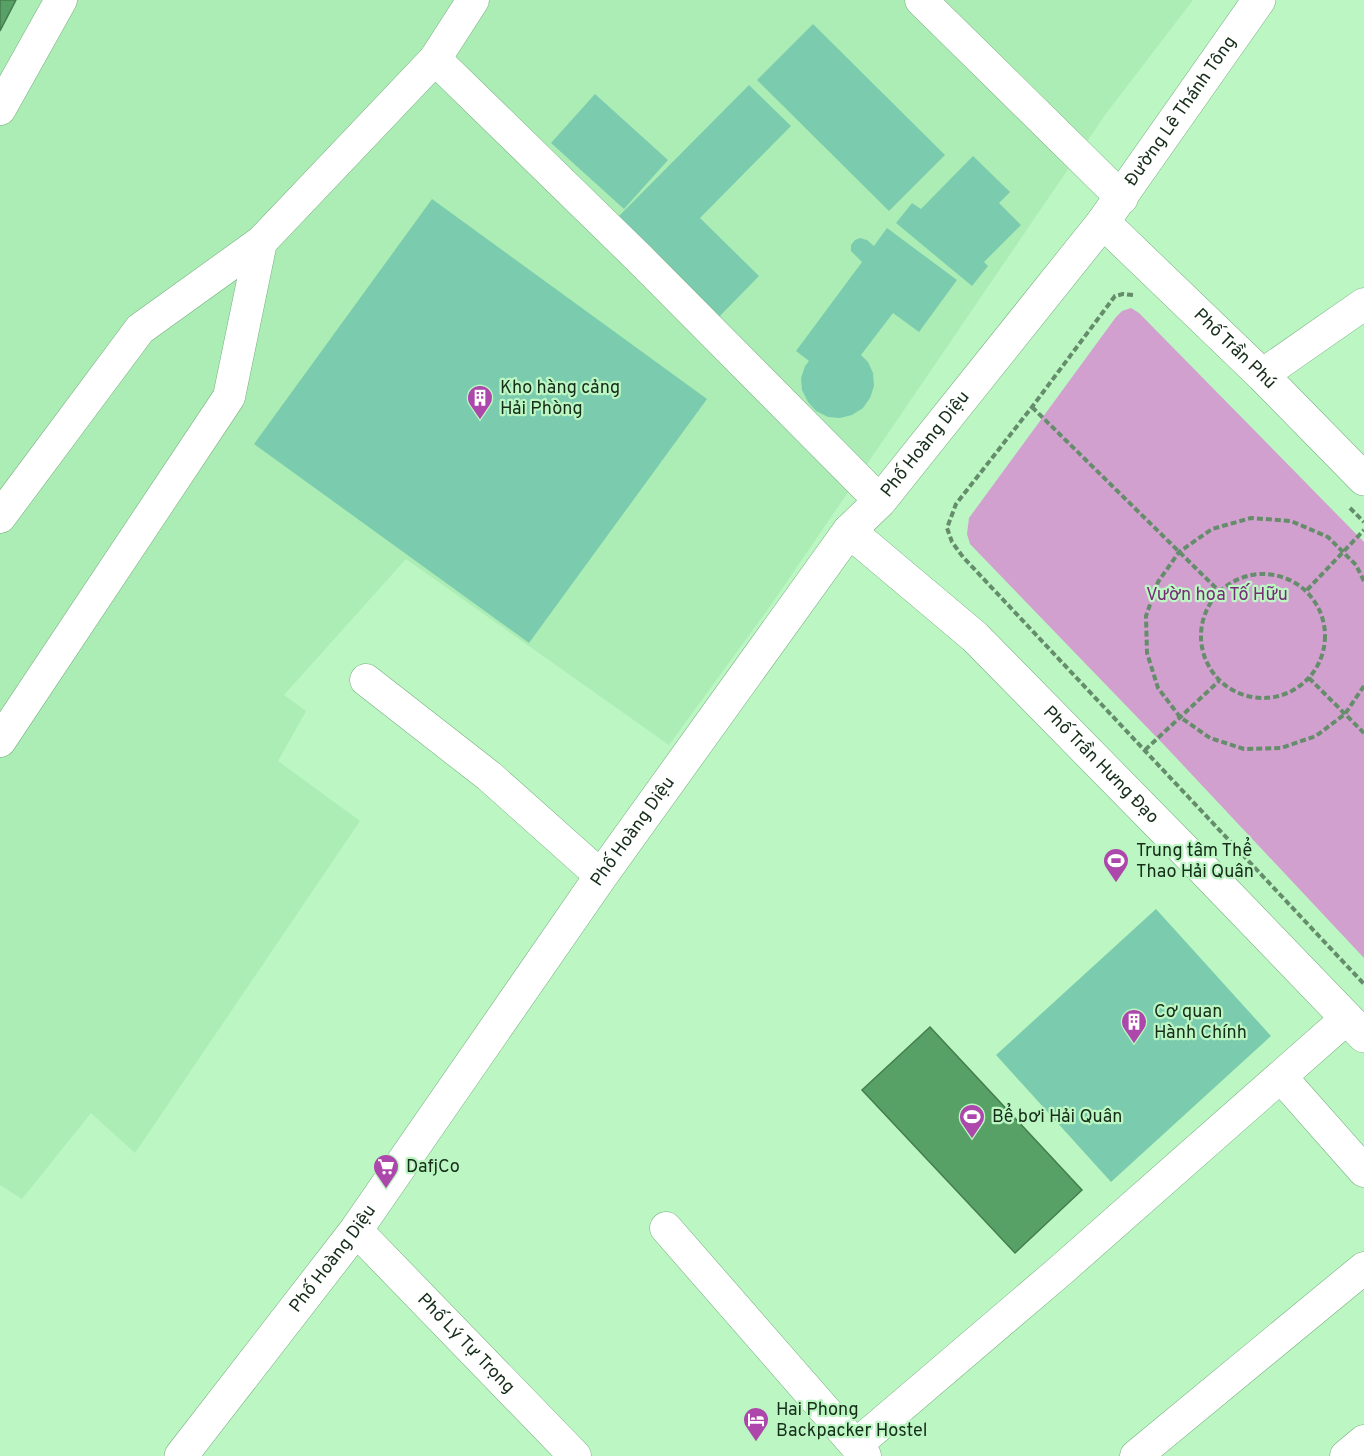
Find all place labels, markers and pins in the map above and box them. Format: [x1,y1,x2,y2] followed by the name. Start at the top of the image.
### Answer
[500,377,620,421] place label: Kho hàng cảng Hải Phòng
[465,383,495,421] building icon: Kho hàng cảng Hải Phòng
[1136,836,1254,884] place label: Trung tâm Thể Thao Hải Quân
[1101,846,1131,884] sports icon: Trung tâm Thể Thao Hải Quân
[1154,1001,1247,1045] place label: Cơ quan Hành Chính
[1119,1007,1149,1045] building icon: Cơ quan Hành Chính
[957,1102,987,1140] sports icon: Bể bơi Hải Quân
[992,1102,1122,1129] place label: Bể bơi Hải Quân
[371,1152,401,1190] supermarket icon: DafjCo
[406,1156,460,1179] place label: DafjCo
[776,1399,927,1443] place label: Hai Phong Backpacker Hostel
[741,1405,771,1443] hotel icon: Hai Phong Backpacker Hostel

